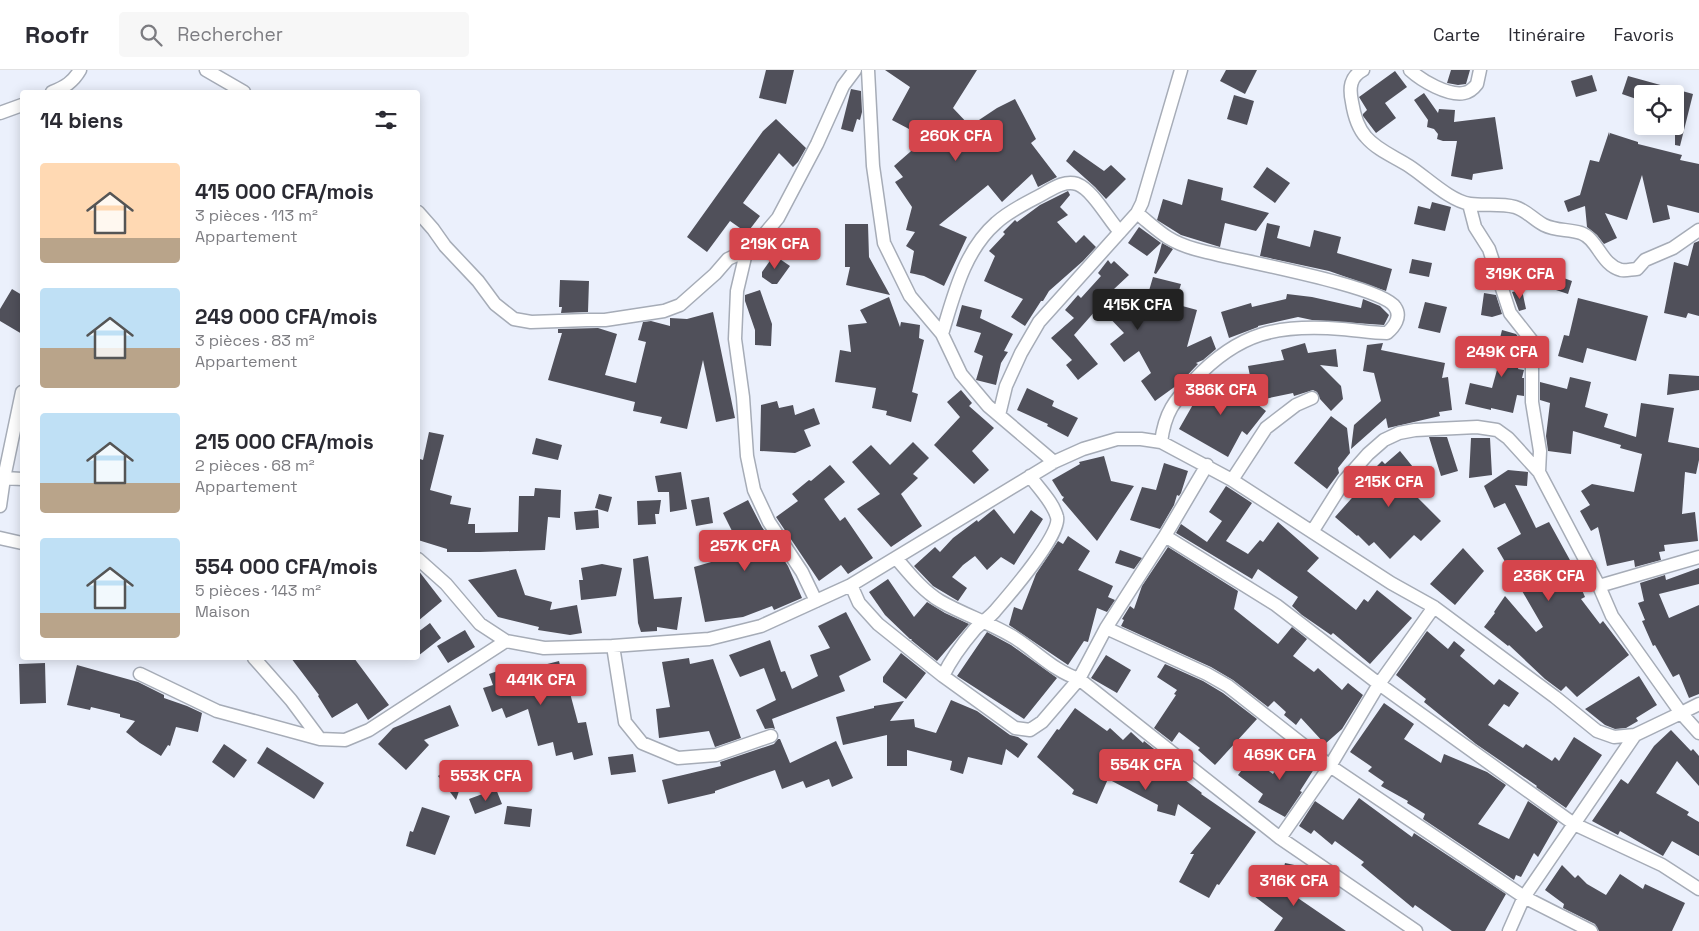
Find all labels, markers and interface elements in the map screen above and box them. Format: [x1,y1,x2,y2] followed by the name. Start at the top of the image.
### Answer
[119,12,469,57] search box
[25,19,89,50] text: Roofr
[137,21,165,49] icon: search
[177,22,283,47] text: Rechercher
[1433,23,1480,46] text: Carte
[1508,23,1585,46] text: Itinéraire
[1613,23,1674,46] text: Favoris
[1634,85,1684,135] map controls
[1634,85,1684,135] button: locate
[372,106,400,134] icon: filters
[40,107,123,134] text: 14 biens
[904,119,1008,162] pin: 260K CFA
[920,125,992,146] text: 260K CFA
[195,178,374,205] text: 415 000 CFA/mois
[80,183,140,243] icon: home
[195,205,318,226] text: 3 pièces · 113 m²
[195,226,298,247] text: Appartement
[723,228,827,270] pin: 219K CFA
[741,233,810,254] text: 219K CFA
[1468,258,1572,300] pin: 319K CFA
[1486,263,1554,284] text: 319K CFA
[1086,288,1190,331] pin: 415K CFA
[1104,294,1172,315] text: 415K CFA
[195,303,378,330] text: 249 000 CFA/mois
[80,308,140,368] icon: home
[195,330,315,351] text: 3 pièces · 83 m²
[1450,336,1554,378] pin: 249K CFA
[1466,341,1538,362] text: 249K CFA
[195,351,298,372] text: Appartement
[1169,374,1273,416] pin: 386K CFA
[1185,379,1257,400] text: 386K CFA
[195,428,374,455] text: 215 000 CFA/mois
[80,433,140,493] icon: home
[195,455,315,476] text: 2 pièces · 68 m²
[1337,466,1441,508] pin: 215K CFA
[1355,471,1423,492] text: 215K CFA
[195,476,298,497] text: Appartement
[693,530,797,572] pin: 257K CFA
[710,535,780,556] text: 257K CFA
[195,553,378,580] text: 554 000 CFA/mois
[80,558,140,618] icon: home
[1497,560,1601,602] pin: 236K CFA
[1513,565,1585,586] text: 236K CFA
[195,580,321,601] text: 5 pièces · 143 m²
[195,601,250,622] text: Maison
[489,664,593,706] pin: 441K CFA
[506,669,576,690] text: 441K CFA
[1228,738,1332,781] pin: 469K CFA
[1244,744,1316,765] text: 469K CFA
[1094,748,1198,791] pin: 554K CFA
[1110,754,1182,775] text: 554K CFA
[434,760,538,802] pin: 553K CFA
[450,765,522,786] text: 553K CFA
[1242,864,1346,907] pin: 316K CFA
[1260,870,1328,891] text: 316K CFA

